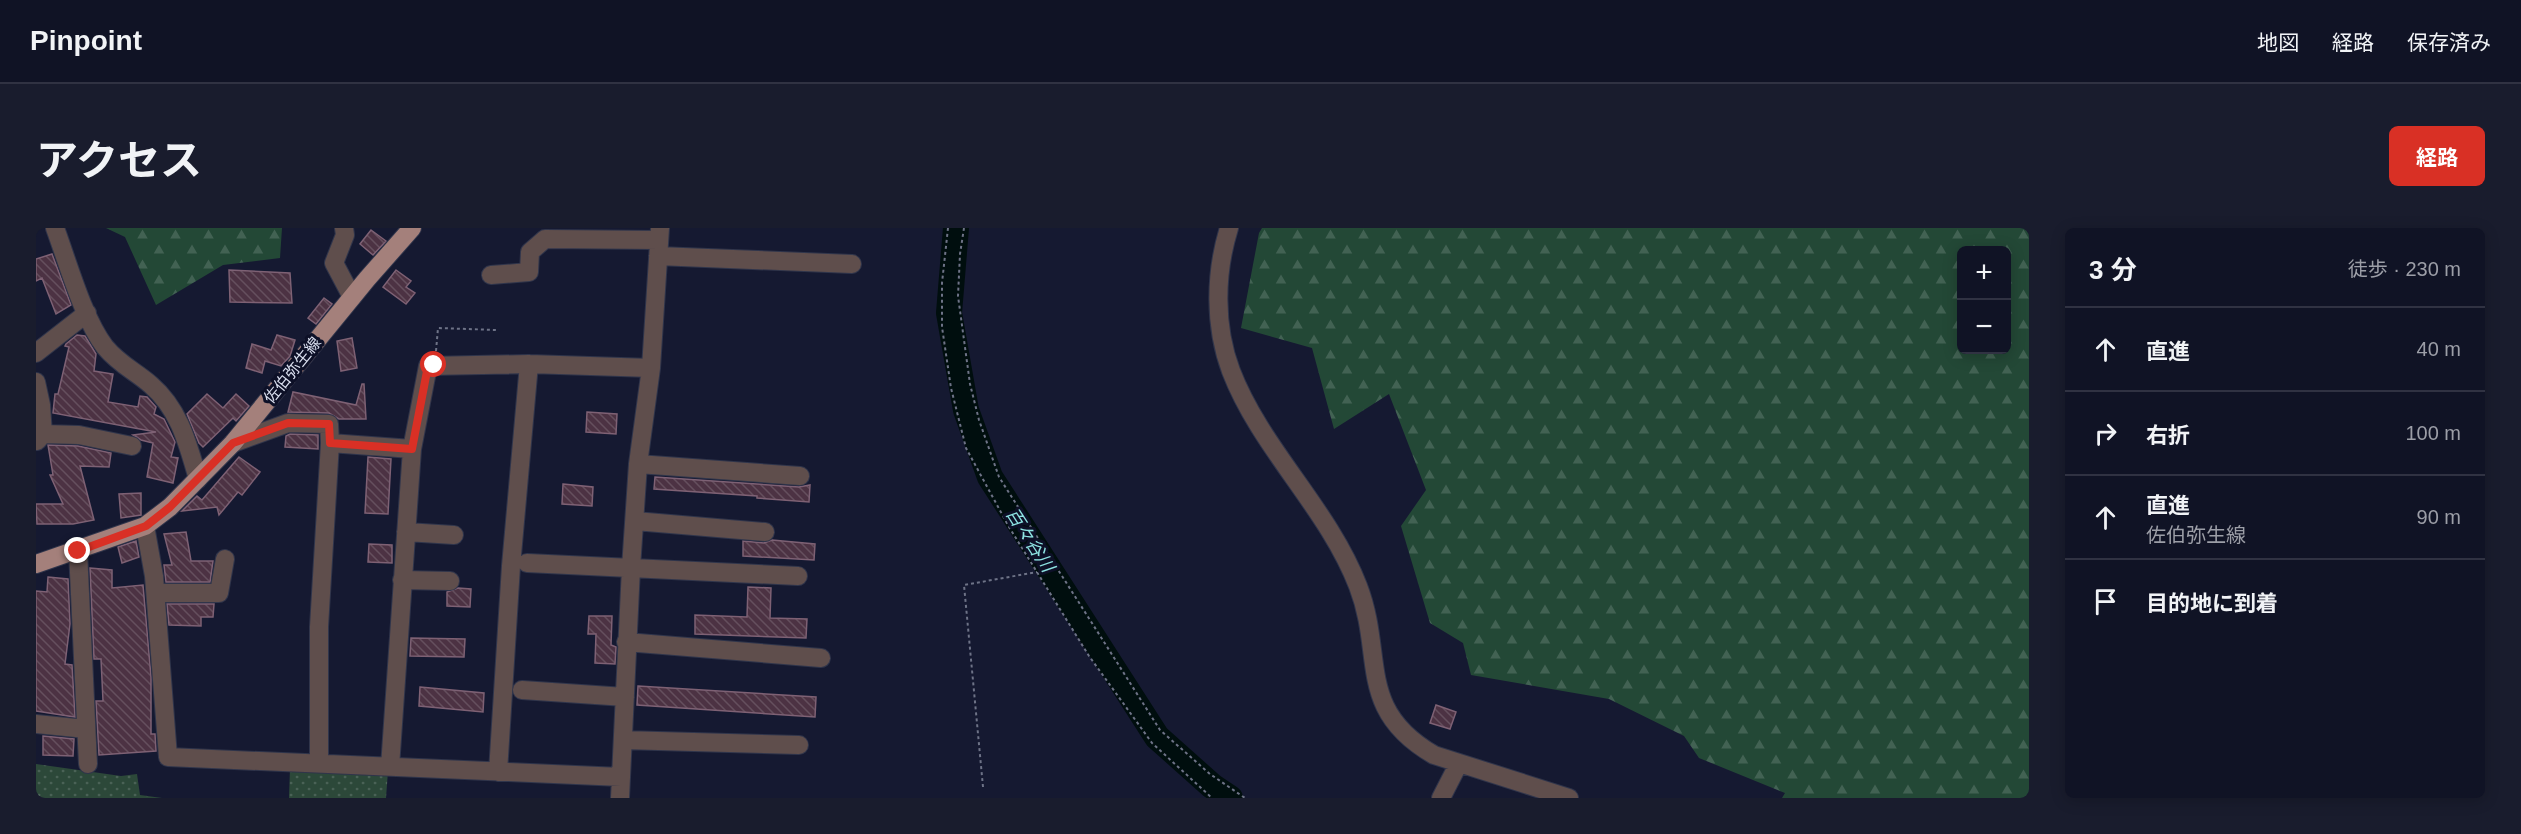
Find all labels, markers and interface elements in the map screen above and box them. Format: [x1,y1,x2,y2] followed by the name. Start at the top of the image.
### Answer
[30,25,142,56] text: Pinpoint
[2257,31,2299,54] text: 地図
[2332,31,2374,54] text: 経路
[2407,31,2491,54] text: 保存済み
[2389,126,2485,186] button: 経路
[36,137,202,184] text: アクセス
[1957,246,2011,354] map controls
[1957,246,2011,300] button: +
[2089,255,2137,285] text: 3 分
[2348,258,2461,280] text: 徒歩 · 230 m
[1957,300,2011,354] button: −
[2089,333,2122,366] icon: ahead
[261,334,324,407] street label: 佐伯弥生線
[2417,338,2461,360] text: 40 m
[2146,339,2190,364] text: 直進
[420,351,446,377] route start
[2089,417,2122,450] icon: right
[2405,422,2461,444] text: 100 m
[2146,423,2190,448] text: 右折
[2146,493,2190,518] text: 直進
[2089,501,2122,534] icon: ahead
[1002,504,1059,577] water label: 百々谷川
[2417,506,2461,528] text: 90 m
[2146,524,2246,546] text: 佐伯弥生線
[64,537,90,563] route end
[2089,585,2122,618] icon: arrive
[2146,591,2278,616] text: 目的地に到着

